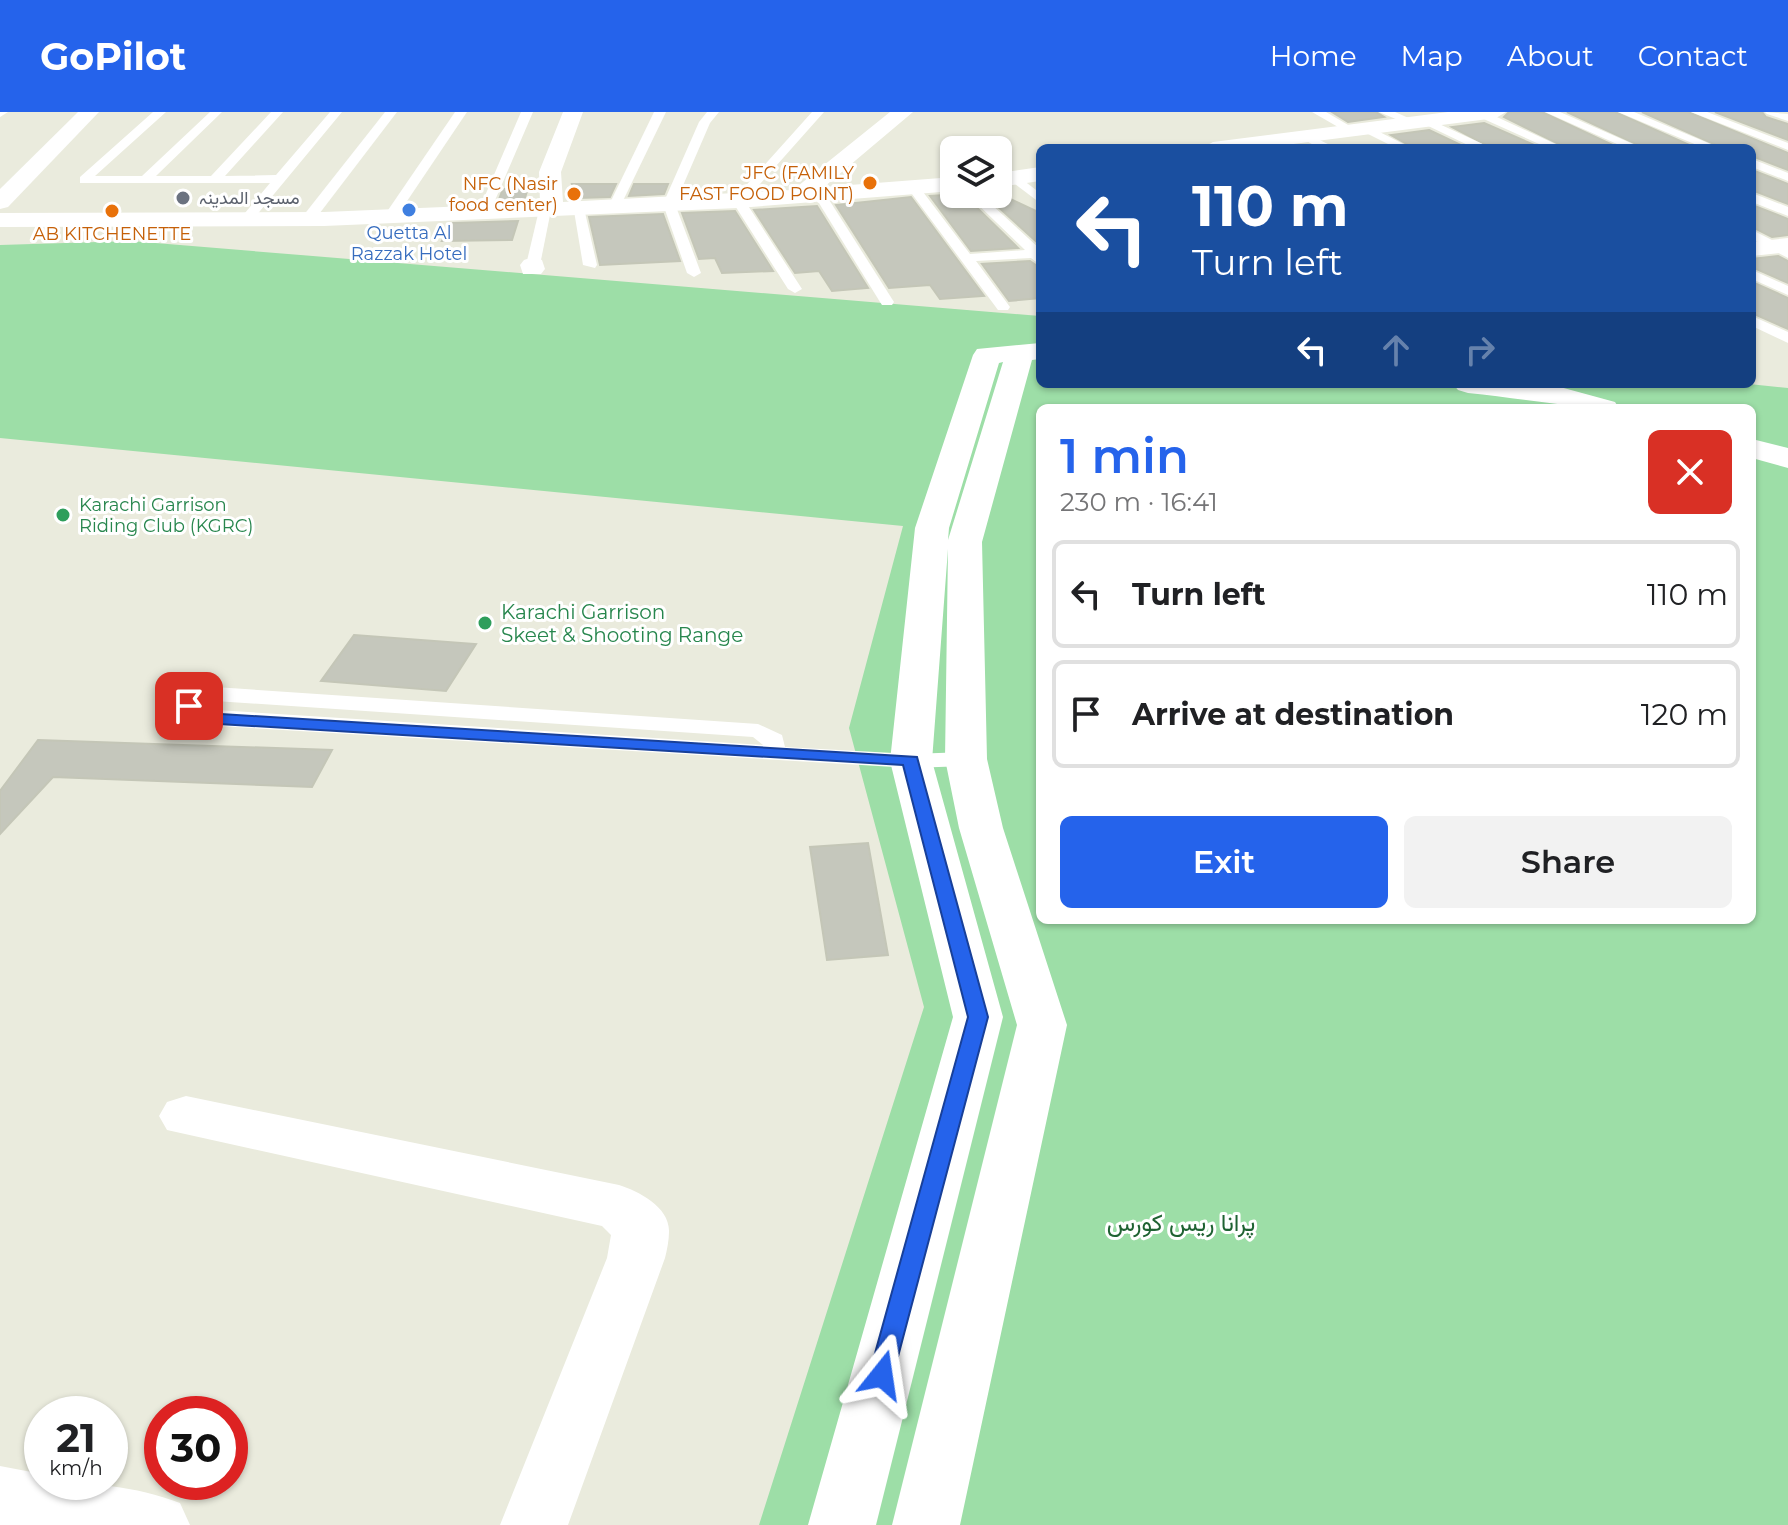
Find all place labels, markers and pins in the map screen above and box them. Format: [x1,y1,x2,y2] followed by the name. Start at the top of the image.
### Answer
[679,162,855,205] place label: JFC (FAMILY FAST FOOD POINT)
[449,173,558,216] place label: NFC (Nasir food center)
[861,174,879,192] marker: JFC (FAMILY FAST FOOD POINT)
[565,185,583,203] marker: NFC (Nasir food center)
[199,187,300,209] place label: مسجد المدینہ
[174,189,192,207] marker: مسجد المدینہ
[400,201,418,219] marker: Quetta Al Razzak Hotel
[103,202,121,220] marker: AB KITCHENETTE
[351,222,467,265] place label: Quetta Al Razzak Hotel
[33,223,191,245] place label: AB KITCHENETTE
[79,494,253,537] place label: Karachi Garrison Riding Club (KGRC)
[54,506,72,524] marker: Karachi Garrison Riding Club (KGRC)
[501,600,743,647] place label: Karachi Garrison Skeet & Shooting Range
[476,614,494,632] marker: Karachi Garrison Skeet & Shooting Range
[155,672,223,740] pin

